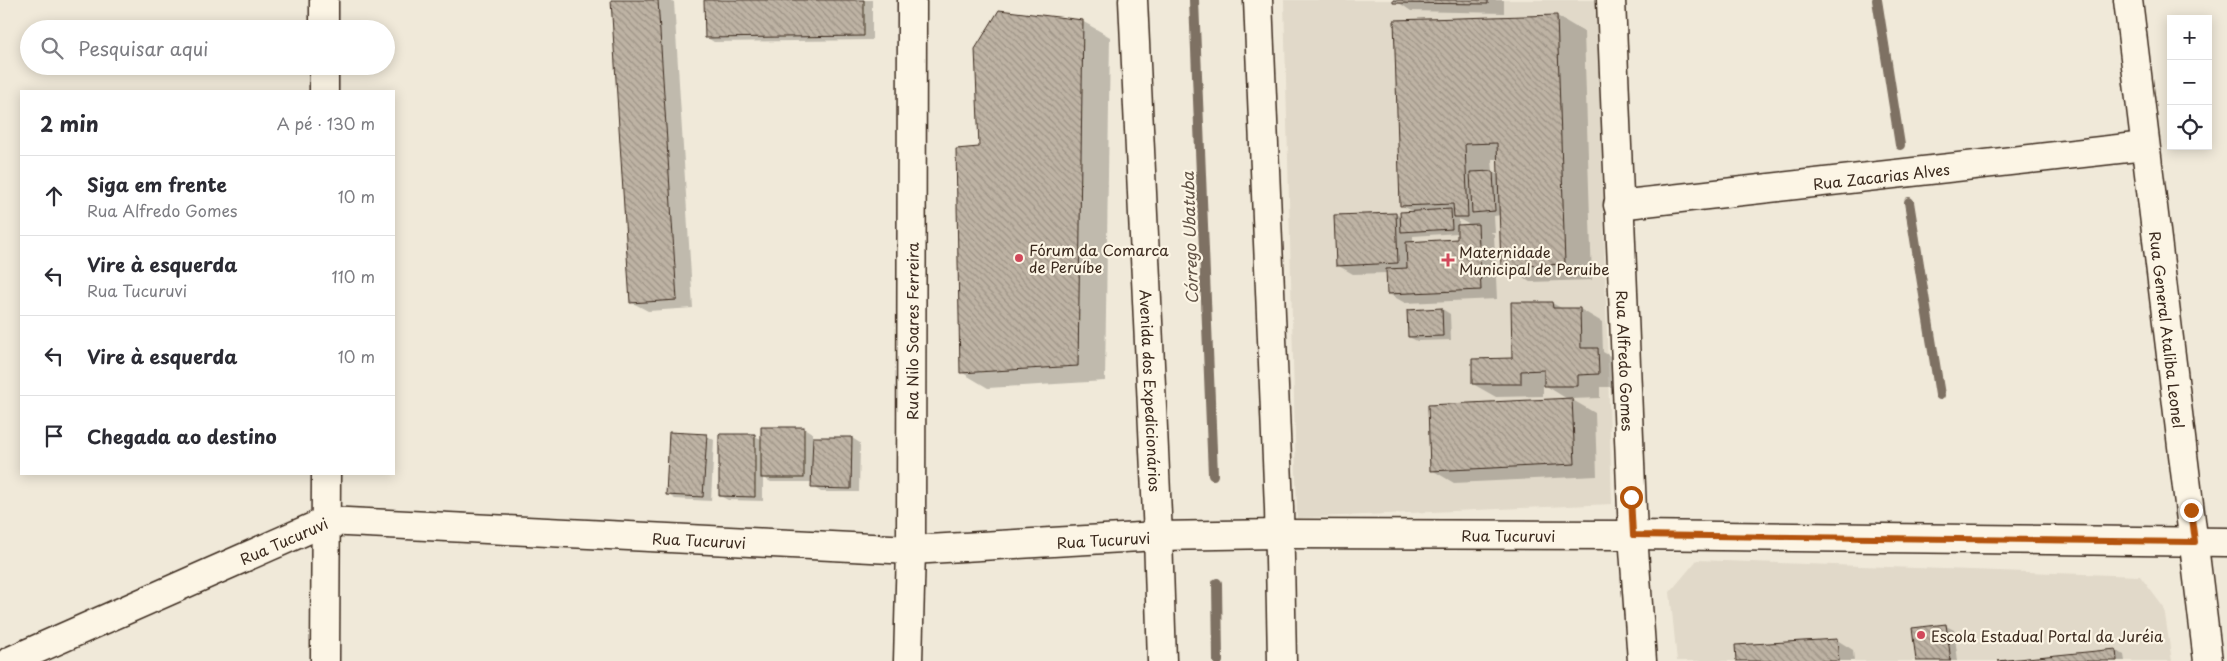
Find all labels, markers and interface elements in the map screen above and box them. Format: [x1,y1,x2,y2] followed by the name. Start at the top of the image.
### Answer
[2167,15,2212,150] map controls
[2167,15,2212,60] button: +
[20,20,395,75] search box
[38,34,66,62] icon: search
[78,34,208,62] text: Pesquisar aqui
[2167,60,2212,105] button: −
[2167,105,2212,150] button: locate
[40,107,99,139] text: 2 min
[277,111,375,135] text: A pé · 130 m
[1812,156,1951,195] street label: Rua Zacarias Alves
[87,170,227,198] text: Siga em frente
[1175,170,1203,305] water label: Córrego Ubatuba
[40,182,68,210] icon: ahead
[338,184,375,208] text: 10 m
[87,198,237,222] text: Rua Alfredo Gomes
[2145,230,2191,430] street label: Rua General Ataliba Leonel
[1029,238,1169,278] place label: Fórum da Comarca de Peruíbe
[1459,240,1610,280] place label: Maternidade Municipal de Peruibe
[900,242,923,420] street label: Rua Nilo Soares Ferreira
[87,250,238,278] text: Vire à esquerda
[1013,252,1025,264] marker: Fórum da Comarca de Peruíbe
[1441,253,1455,267] marker: Maternidade Municipal de Peruibe
[40,262,68,290] icon: left
[332,264,375,288] text: 110 m
[87,278,187,302] text: Rua Tucuruvi
[1135,289,1167,492] street label: Avenida dos Expedicionários
[1611,290,1640,432] street label: Rua Alfredo Gomes
[40,342,68,370] icon: left
[87,342,238,370] text: Vire à esquerda
[338,344,375,368] text: 10 m
[40,422,68,450] icon: arrive
[87,422,277,450] text: Chegada ao destino
[1620,486,1643,509] route start
[2180,499,2203,522] route end
[236,511,331,570] street label: Rua Tucuruvi
[1461,523,1555,546] street label: Rua Tucuruvi
[1056,525,1151,553] street label: Rua Tucuruvi
[652,526,746,553] street label: Rua Tucuruvi
[1931,624,2164,647] place label: Escola Estadual Portal da Juréia
[1915,629,1927,641] marker: Escola Estadual Portal da Juréia

